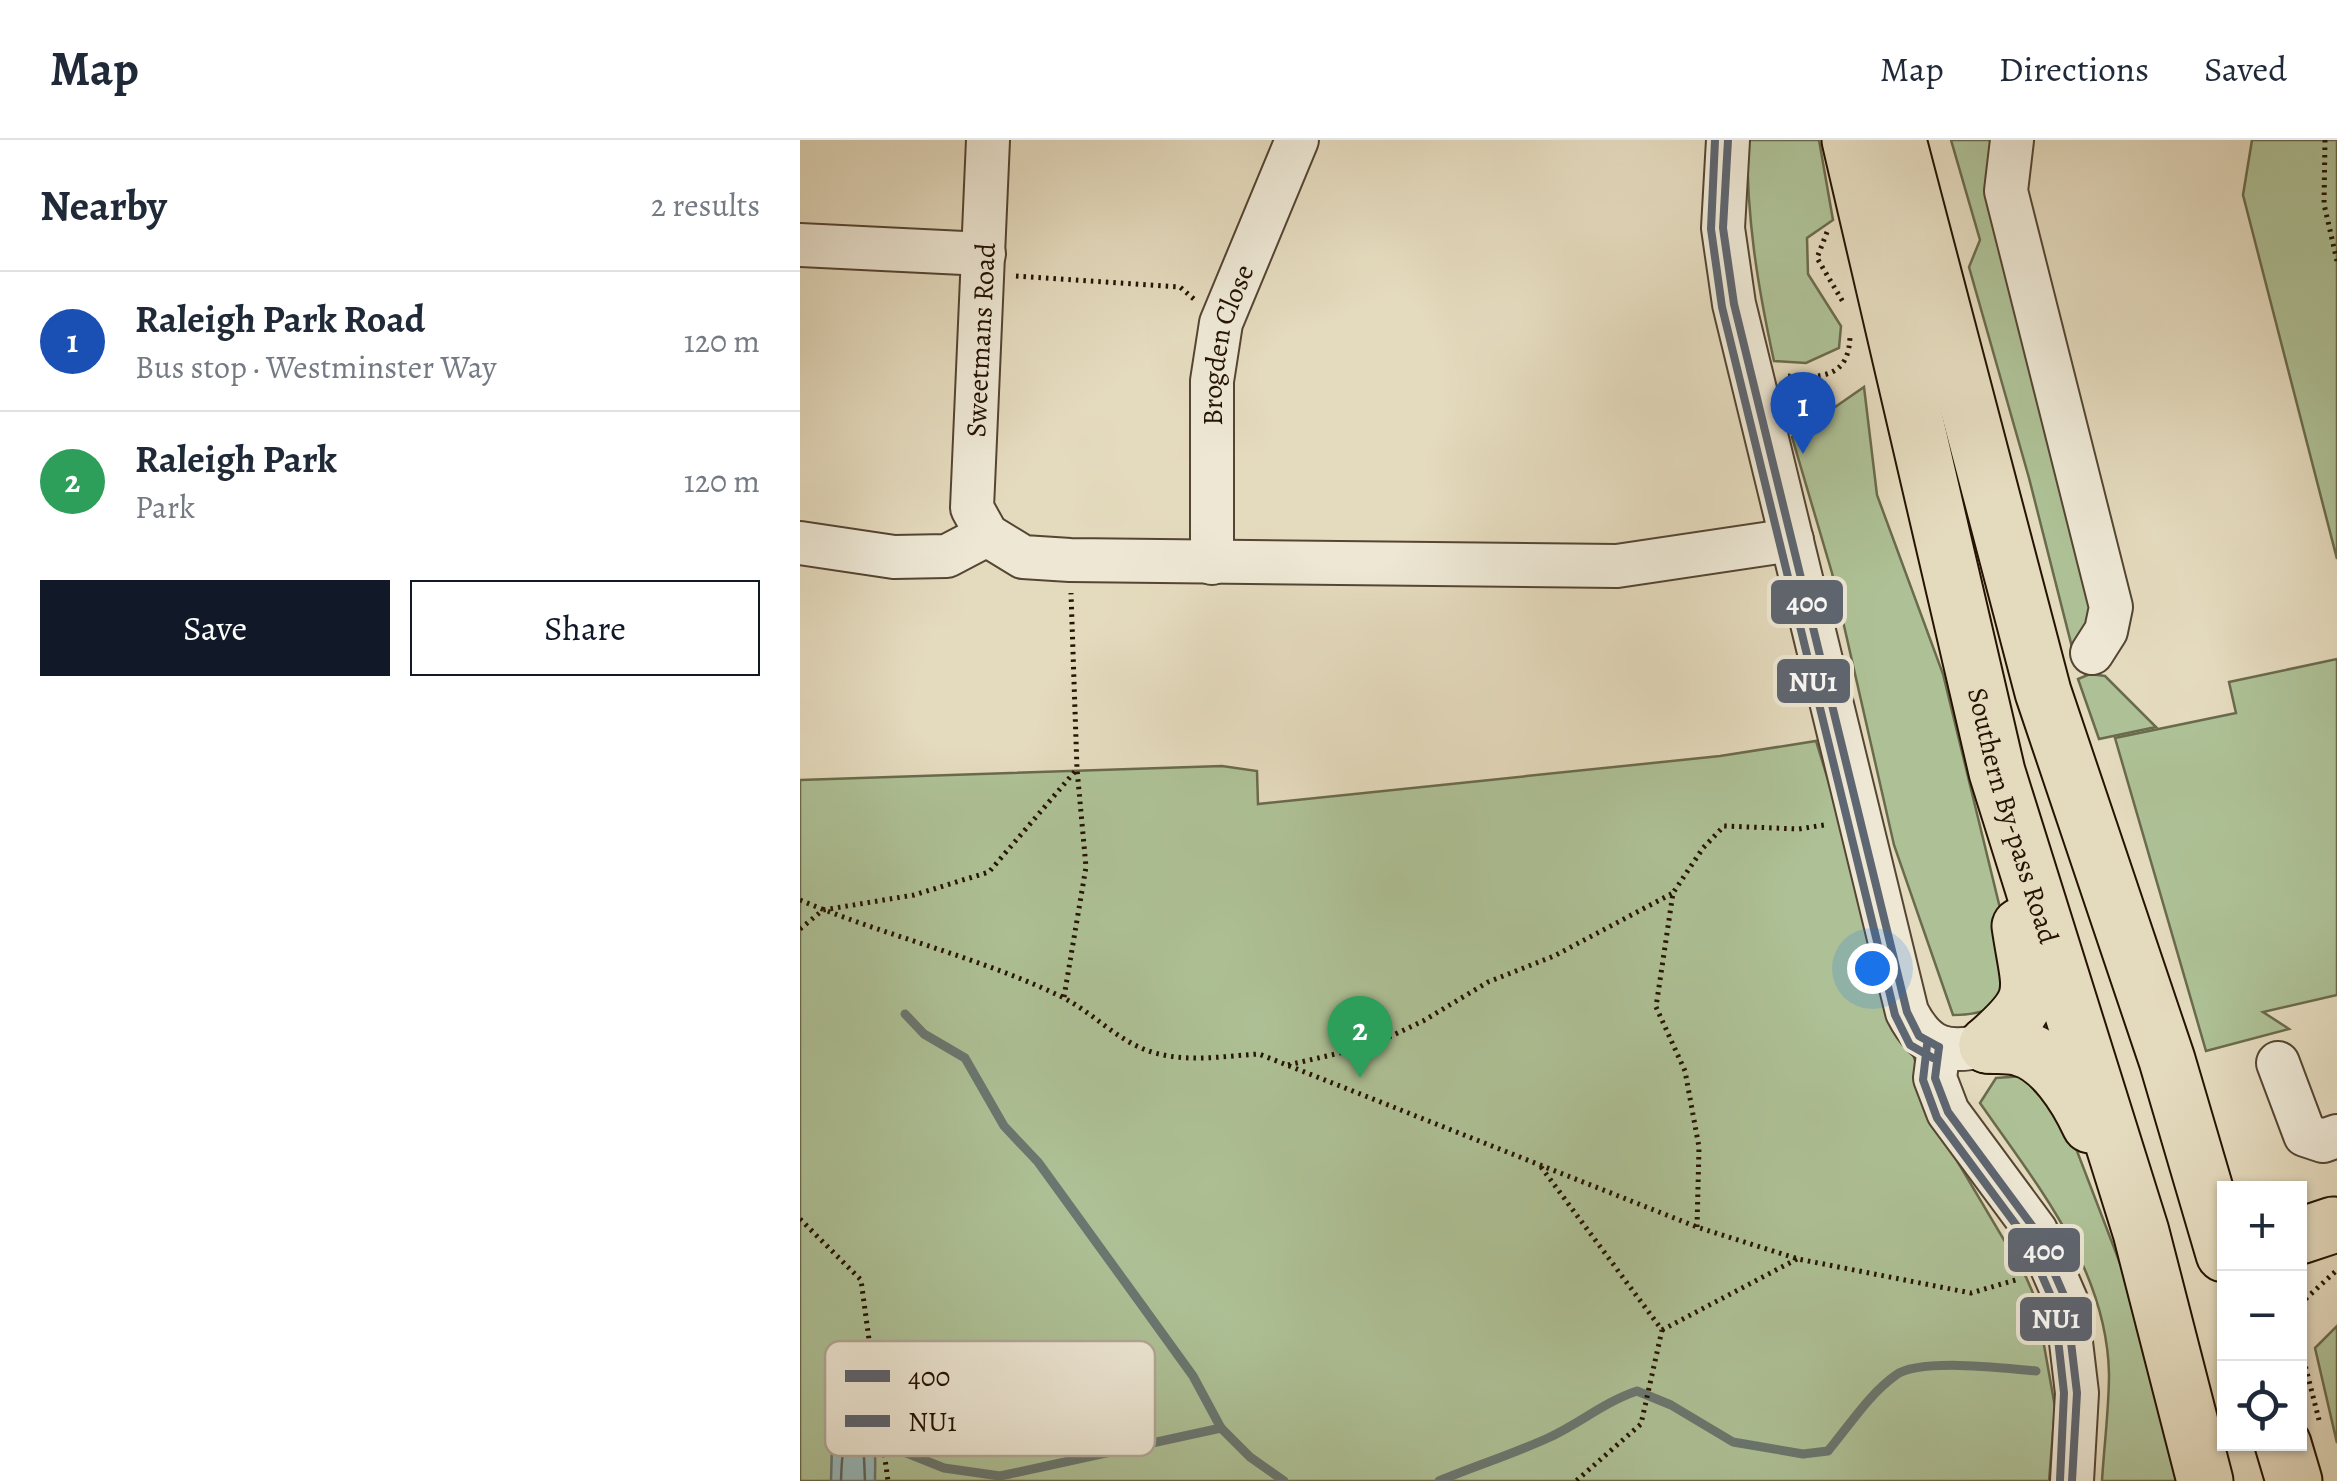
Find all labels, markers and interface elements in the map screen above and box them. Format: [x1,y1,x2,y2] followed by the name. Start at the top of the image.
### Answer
[50,36,139,102] text: Map
[1880,45,1944,93] text: Map
[1999,45,2149,93] text: Directions
[2204,45,2287,93] text: Saved
[40,177,167,234] text: Nearby
[651,183,760,227] text: 2 results
[957,241,1005,438] street label: Sweetmans Road
[1194,259,1263,426] street label: Brogden Close
[135,293,425,345] text: Raleigh Park Road
[67,319,78,363] text: 1
[684,319,760,363] text: 120 m
[135,345,496,389] text: Bus stop · Westminster Way
[1770,372,1836,454] pin: 1
[135,433,337,485] text: Raleigh Park
[65,459,80,503] text: 2
[684,459,760,503] text: 120 m
[135,485,195,529] text: Park
[1769,578,1845,626] line badge: 400
[40,580,390,676] button: Save
[410,580,760,676] button: Share
[1786,584,1828,622] text: 400
[1775,657,1852,705] line badge: NU1
[1789,663,1837,701] text: NU1
[1958,684,2068,949] street label: Southern By-pass Road
[1847,943,1898,994] your location
[1328,996,1392,1078] pin: 2
[2217,1181,2307,1451] map controls
[2217,1181,2307,1271] button: +
[2006,1226,2082,1274] line badge: 400
[2023,1232,2065,1270] text: 400
[2217,1271,2307,1361] button: −
[2018,1295,2094,1343] line badge: NU1
[2032,1300,2080,1338] text: NU1
[825,1341,1155,1456] legend
[908,1358,951,1396] text: 400
[2217,1361,2307,1451] button: locate
[908,1403,957,1441] text: NU1

